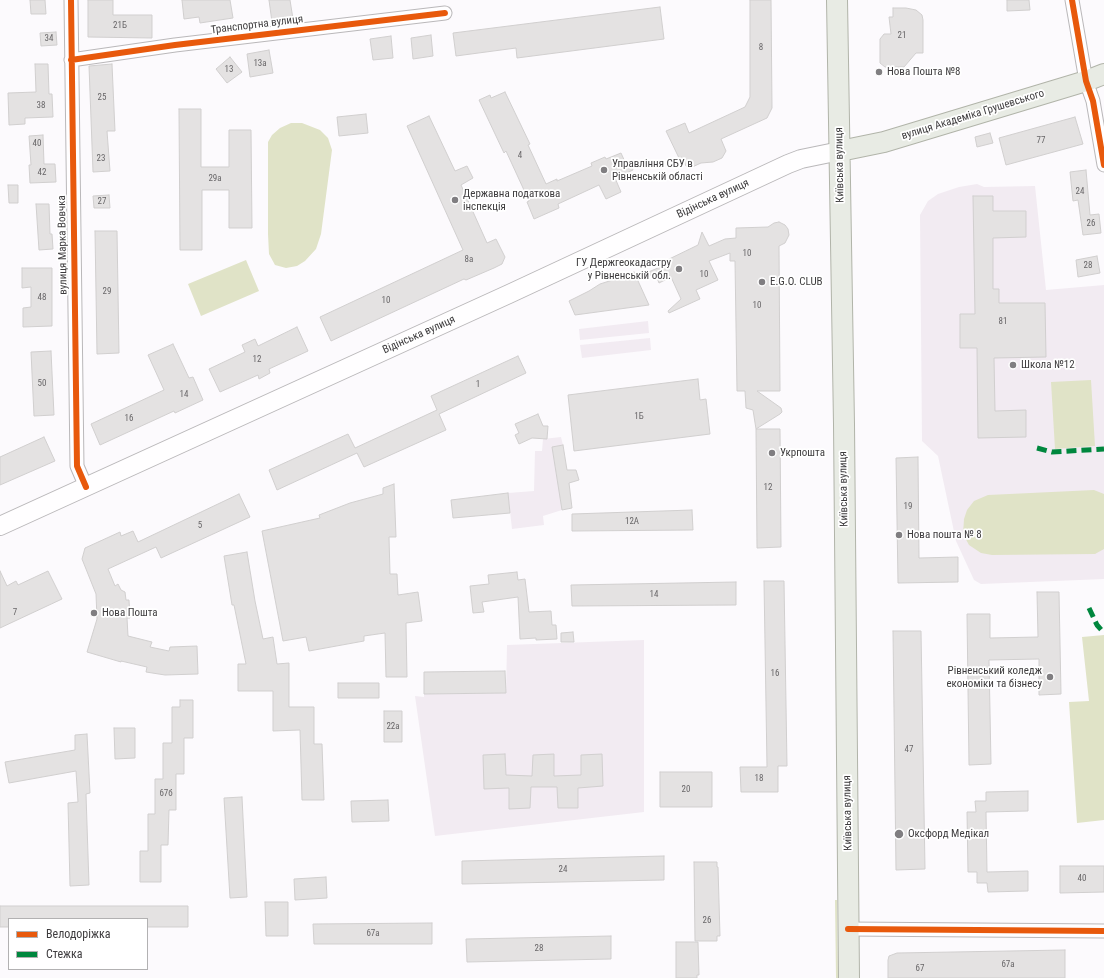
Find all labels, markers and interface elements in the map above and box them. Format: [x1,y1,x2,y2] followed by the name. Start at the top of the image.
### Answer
[210,13,304,37] street label: Транспортна вулиця
[113,21,127,31] house number: 21Б
[898,31,906,41] house number: 21
[45,34,53,44] house number: 34
[759,43,763,53] house number: 8
[253,59,267,69] house number: 13а
[225,65,233,75] house number: 13
[887,65,960,79] place label: Нова Пошта №8
[874,67,884,77] marker: Нова Пошта №8
[900,87,1046,143] street label: вулиця Академіка Грушевського
[98,93,106,103] house number: 25
[37,101,45,111] house number: 38
[833,127,847,203] street label: Київська вулиця
[1037,136,1045,146] house number: 77
[33,139,41,149] house number: 40
[518,151,522,161] house number: 4
[97,154,105,164] house number: 23
[612,157,703,183] place label: Управління СБУ в Рівненській області
[599,165,609,175] marker: Управління СБУ в Рівненській області
[38,168,46,178] house number: 42
[208,174,222,184] house number: 29а
[675,177,751,221] street label: Відінська вулиця
[463,187,560,213] place label: Державна податкова інспекція
[1076,187,1084,197] house number: 24
[56,195,70,295] street label: вулиця Марка Вовчка
[450,195,460,205] marker: Державна податкова інспекція
[98,197,106,207] house number: 27
[1087,219,1095,229] house number: 26
[743,249,751,259] house number: 10
[465,255,473,265] house number: 8а
[576,256,671,282] place label: ГУ Держгеокадастру у Рівненській обл.
[1084,261,1092,271] house number: 28
[674,264,684,274] marker: ГУ Держгеокадастру у Рівненській обл.
[700,270,708,280] house number: 10
[770,275,823,289] place label: E.G.O. CLUB
[757,277,767,287] marker: E.G.O. CLUB
[103,287,111,297] house number: 29
[38,293,46,303] house number: 48
[382,296,390,306] house number: 10
[753,301,761,311] house number: 10
[381,313,457,357] street label: Відінська вулиця
[999,317,1007,327] house number: 81
[253,355,261,365] house number: 12
[1021,358,1075,372] place label: Школа №12
[1008,360,1018,370] marker: Школа №12
[38,379,46,389] house number: 50
[476,380,480,390] house number: 1
[180,390,188,400] house number: 14
[634,412,644,422] house number: 1Б
[125,414,133,424] house number: 16
[780,446,825,460] place label: Укрпошта
[767,448,777,458] marker: Укрпошта
[837,451,851,527] street label: Київська вулиця
[764,483,772,493] house number: 12
[904,502,912,512] house number: 19
[625,517,639,527] house number: 12А
[198,521,202,531] house number: 5
[907,528,982,542] place label: Нова пошта № 8
[894,530,904,540] marker: Нова пошта № 8
[650,590,658,600] house number: 14
[102,606,158,620] place label: Нова Пошта
[13,608,17,618] house number: 7
[89,608,99,618] marker: Нова Пошта
[946,664,1042,690] place label: Рівненський коледж економіки та бізнесу
[771,669,779,679] house number: 16
[1045,672,1055,682] marker: Рівненський коледж економіки та бізнесу
[386,722,400,732] house number: 22а
[905,745,913,755] house number: 47
[755,774,763,784] house number: 18
[841,775,855,851] street label: Київська вулиця
[682,785,690,795] house number: 20
[159,789,173,799] house number: 67б
[908,827,989,841] place label: Оксфорд Медікал
[893,828,905,840] marker: Оксфорд Медікал
[559,865,567,875] house number: 24
[1078,874,1086,884] house number: 40
[703,916,711,926] house number: 26
[8,918,148,970] legend
[46,927,111,941] text: Велодоріжка
[366,929,380,939] house number: 67а
[535,944,543,954] house number: 28
[46,947,83,961] text: Стежка
[1001,960,1015,970] house number: 67а
[916,964,924,974] house number: 67

